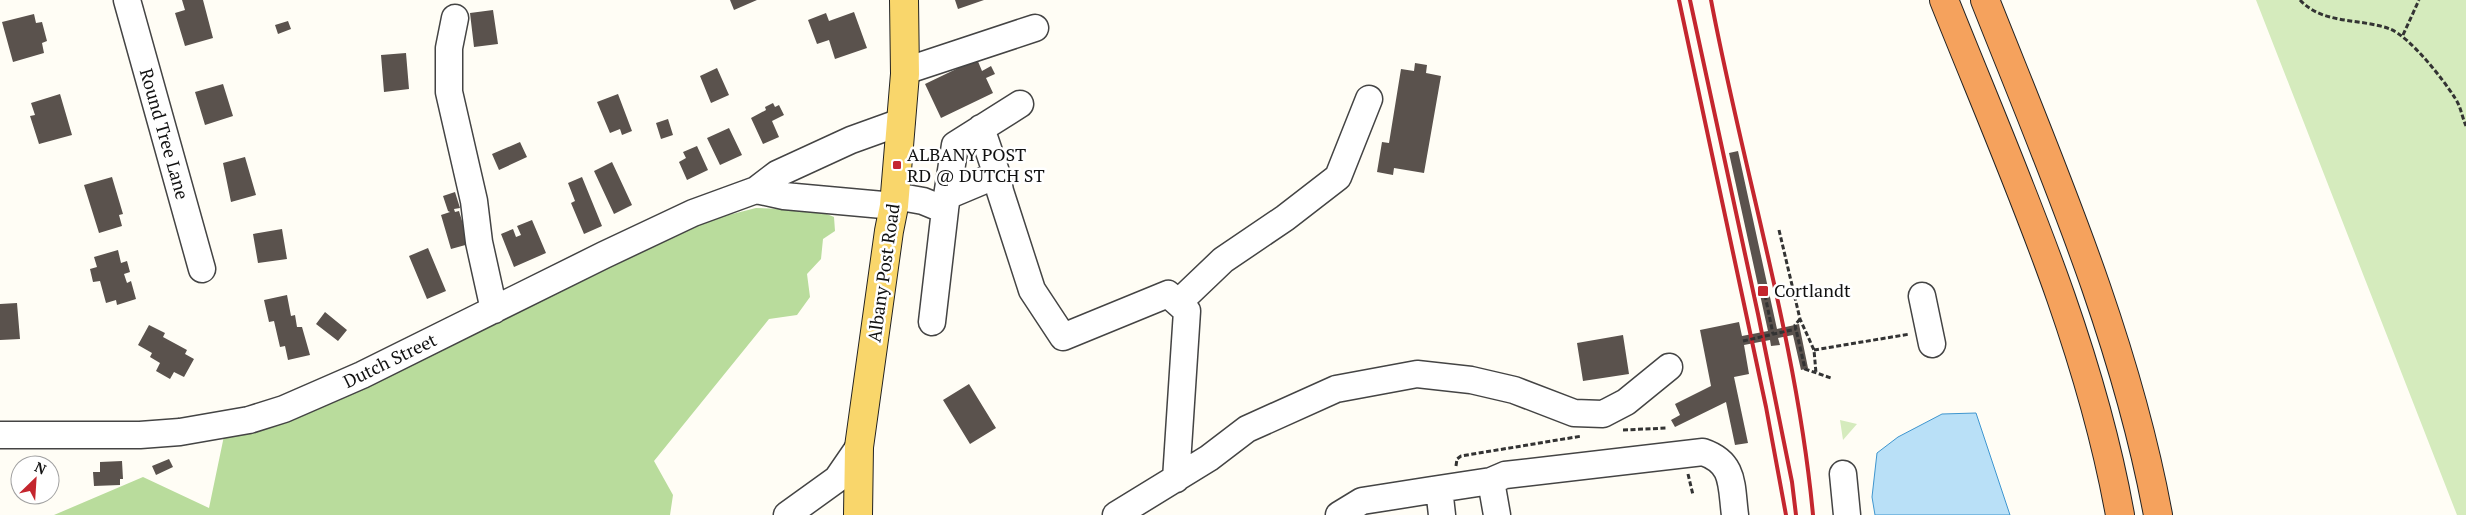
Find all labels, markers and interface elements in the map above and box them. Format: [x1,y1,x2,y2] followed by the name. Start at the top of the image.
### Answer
[135,65,195,202] street label: Round Tree Lane
[907,142,1045,187] place label: ALBANY POST RD @ DUTCH ST
[891,159,903,171] marker: ALBANY POST RD @ DUTCH ST
[861,202,905,344] street label: Albany Post Road
[1774,278,1851,302] place label: Cortlandt
[1756,284,1770,298] marker: Cortlandt
[339,327,441,393] street label: Dutch Street
[10,455,60,505] north arrow
[32,457,50,479] text: N

